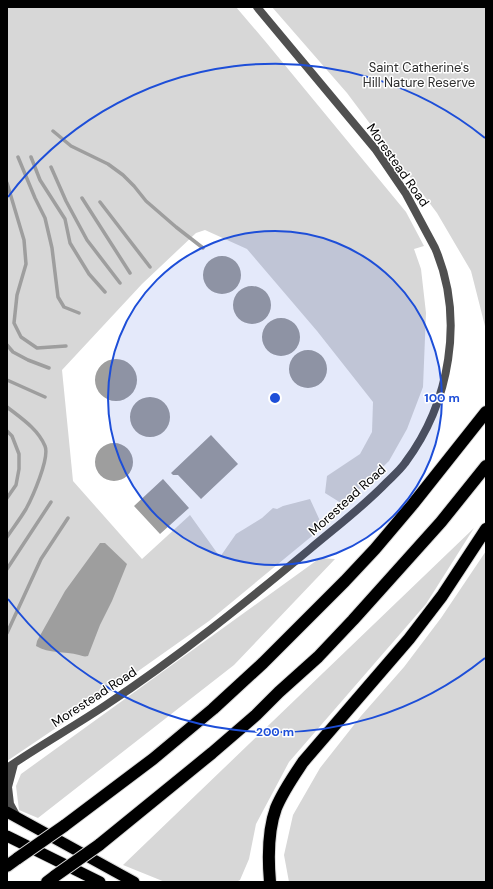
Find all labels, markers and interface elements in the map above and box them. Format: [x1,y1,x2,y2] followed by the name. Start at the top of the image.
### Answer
[363,59,475,91] park label: Saint Catherine's Hill Nature Reserve
[363,120,433,210] street label: Morestead Road
[424,390,460,406] text: 100 m
[268,391,282,405] centre of rings
[305,461,389,539] street label: Morestead Road
[48,663,140,731] street label: Morestead Road
[256,724,294,740] text: 200 m

